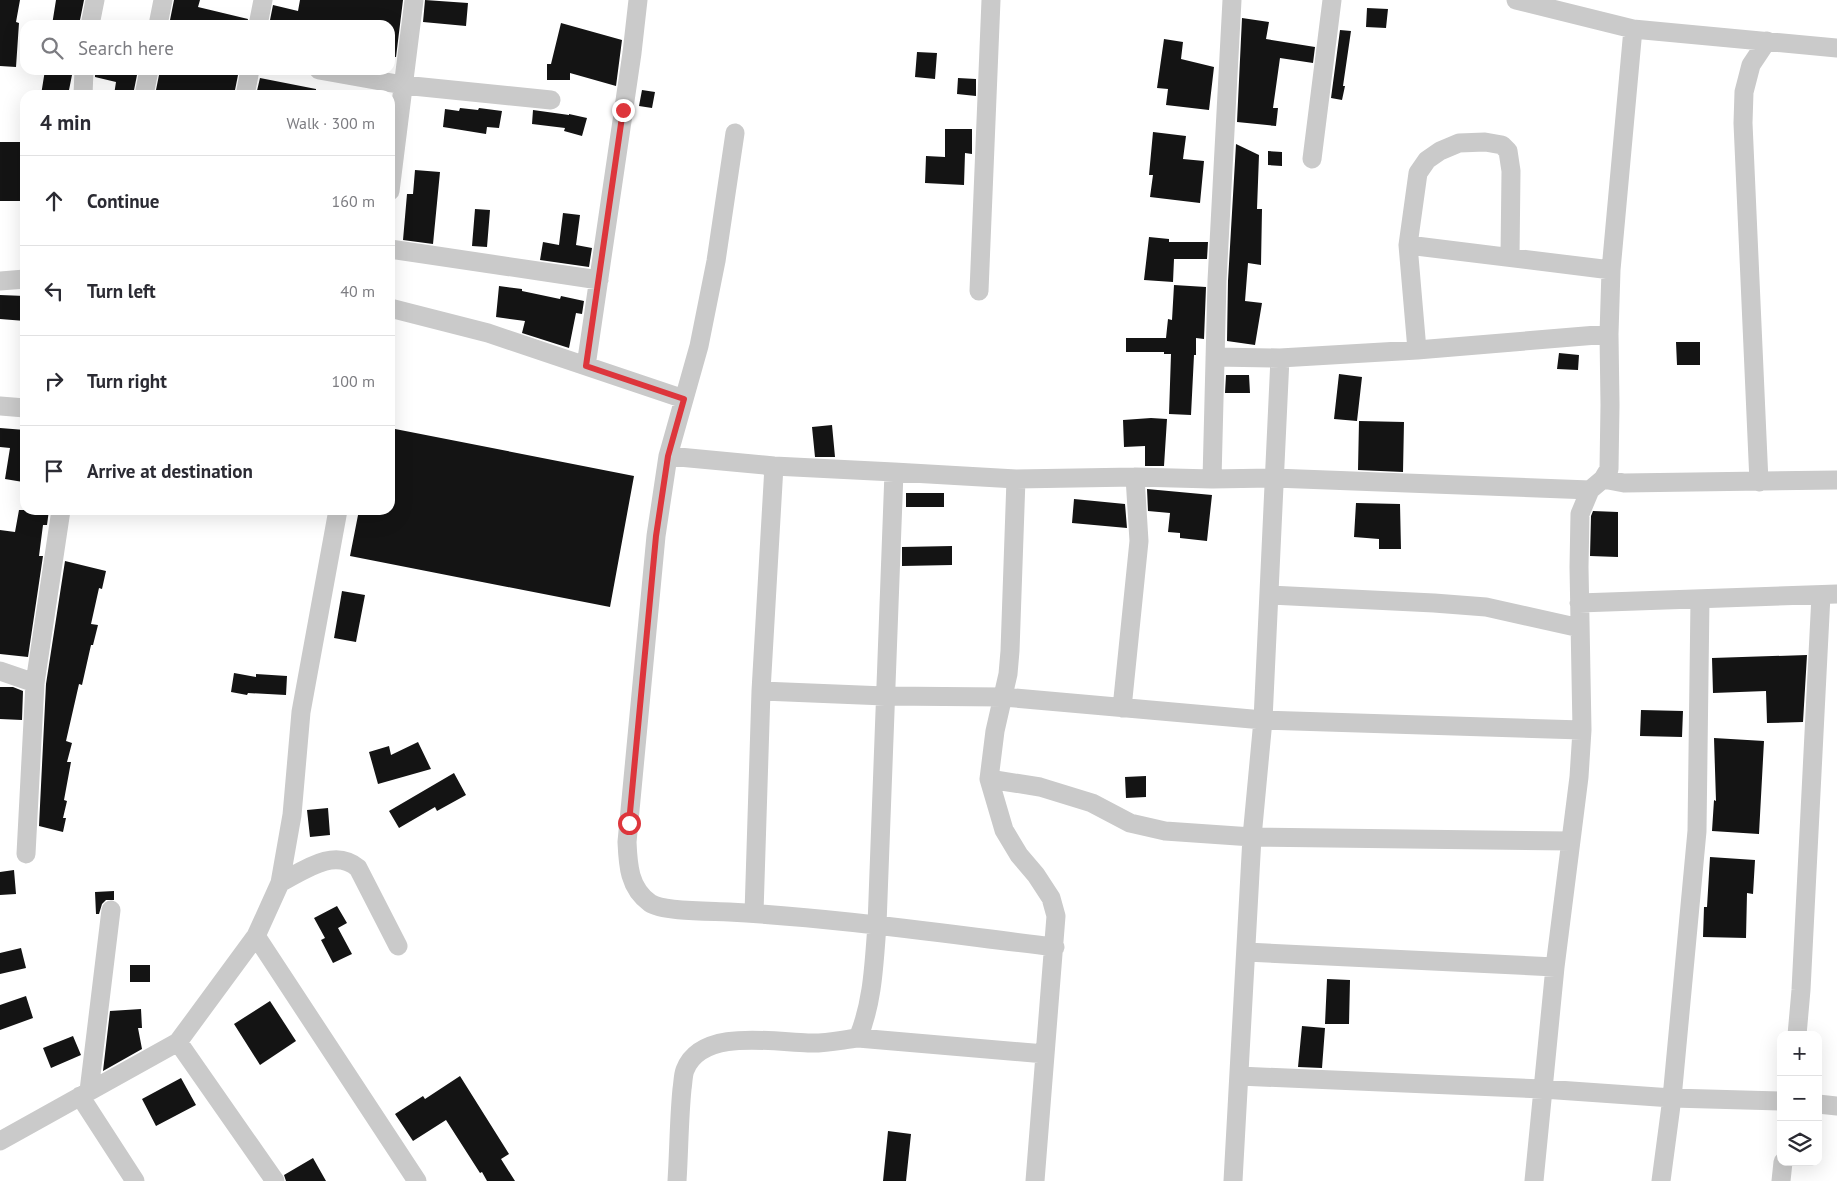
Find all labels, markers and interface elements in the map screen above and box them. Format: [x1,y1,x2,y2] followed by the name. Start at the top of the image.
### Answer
[20,20,395,75] search box
[38,34,66,62] icon: search
[78,36,174,60] text: Search here
[612,99,635,122] route end
[40,109,91,136] text: 4 min
[286,113,375,133] text: Walk · 300 m
[40,187,68,215] icon: ahead
[87,189,159,213] text: Continue
[332,191,375,211] text: 160 m
[40,277,68,305] icon: left
[87,279,156,303] text: Turn left
[340,281,375,301] text: 40 m
[40,367,68,395] icon: right
[87,369,167,393] text: Turn right
[332,371,375,391] text: 100 m
[40,457,68,485] icon: arrive
[87,459,253,483] text: Arrive at destination
[618,812,641,835] route start
[1777,1031,1822,1166] map controls
[1777,1031,1822,1076] button: +
[1777,1076,1822,1121] button: −
[1777,1121,1822,1166] button: layers

